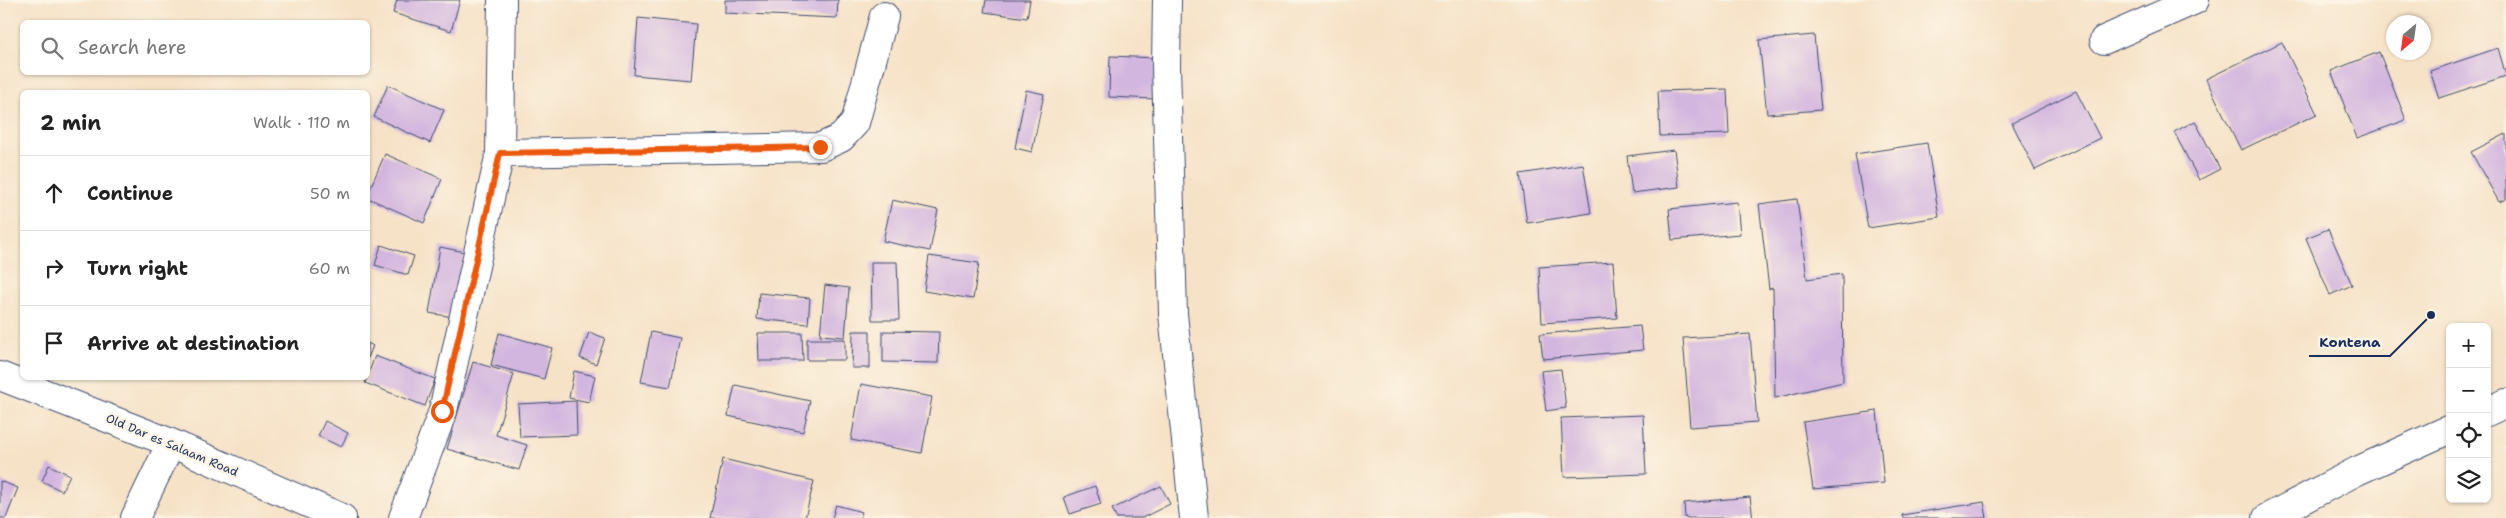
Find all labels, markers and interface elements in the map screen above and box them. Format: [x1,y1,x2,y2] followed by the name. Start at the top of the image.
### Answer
[2386,15,2431,60] north arrow
[20,20,370,75] search box
[38,34,66,62] icon: search
[78,35,187,60] text: Search here
[40,109,101,137] text: 2 min
[253,112,350,133] text: Walk · 110 m
[809,136,832,159] route end
[40,179,68,207] icon: ahead
[87,181,173,206] text: Continue
[310,183,350,204] text: 50 m
[40,254,68,282] icon: right
[87,256,188,281] text: Turn right
[309,258,350,279] text: 60 m
[2446,323,2491,503] map controls
[2446,323,2491,368] button: +
[2309,327,2390,356] callout: Kontena
[40,329,68,357] icon: arrive
[87,331,299,356] text: Arrive at destination
[2319,333,2381,351] text: Kontena
[2446,368,2491,413] button: −
[431,400,454,423] route start
[103,410,241,480] street label: Old Dar es Salaam Road
[2446,413,2491,458] button: locate
[2446,458,2491,503] button: layers

